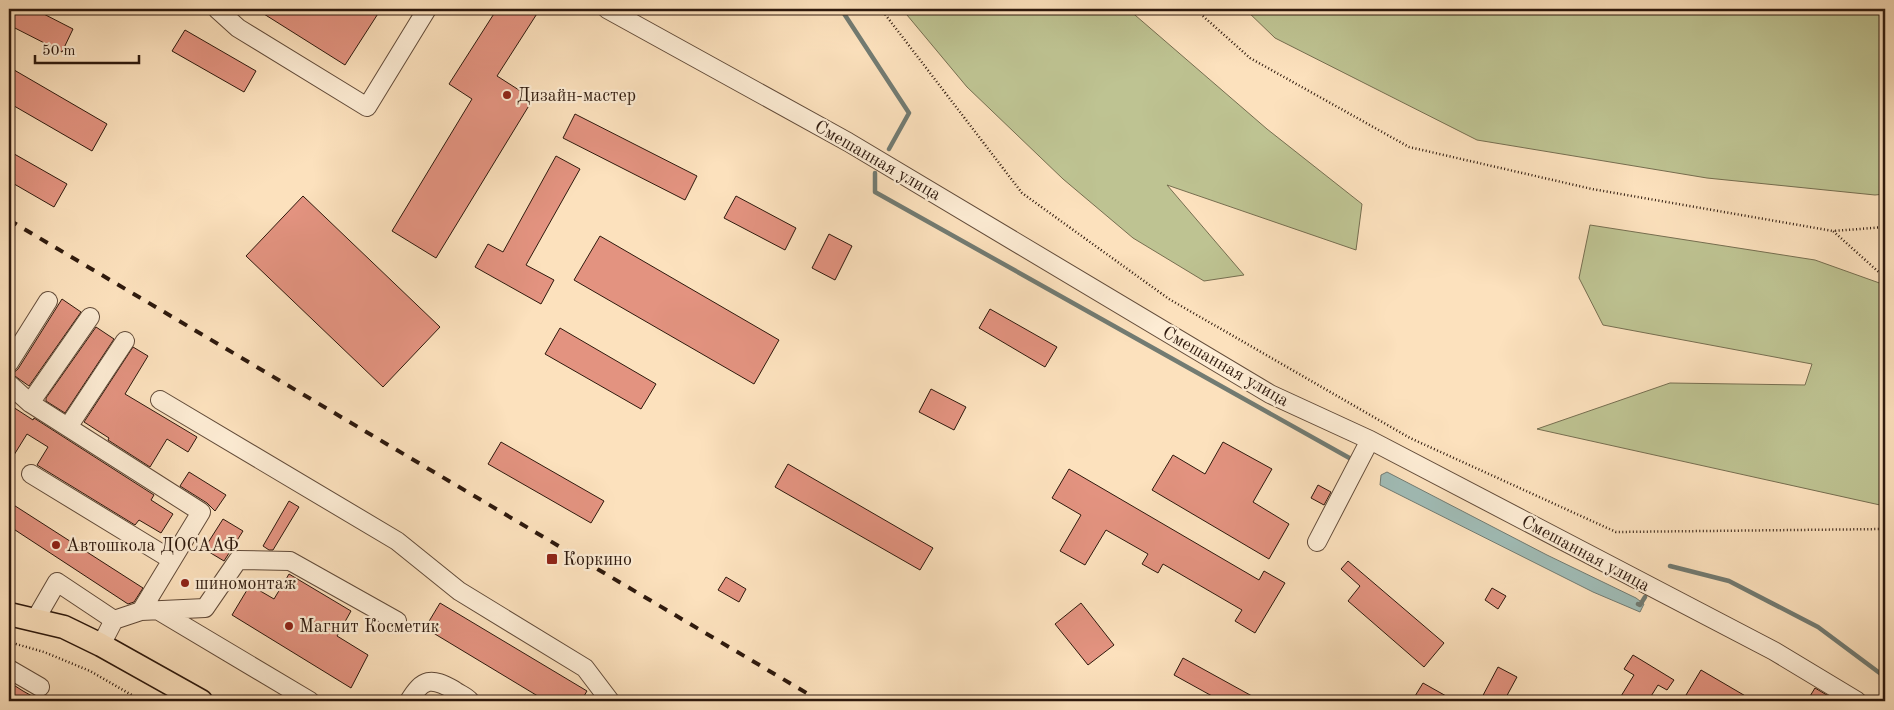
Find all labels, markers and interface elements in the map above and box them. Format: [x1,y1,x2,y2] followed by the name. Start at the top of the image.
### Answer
[35,32,139,64] scale bar
[42,44,76,59] text: 50 m
[517,87,636,105] place label: Дизайн-мастер
[501,89,513,101] marker: Дизайн-мастер
[811,117,944,204] street label: Смешанная улица
[1159,323,1292,410] street label: Смешанная улица
[1518,513,1653,595] street label: Смешанная улица
[66,537,239,555] place label: Автошкола ДОСААФ
[50,539,62,551] marker: Автошкола ДОСААФ
[563,551,632,569] place label: Коркино
[545,552,559,566] marker: Коркино
[195,575,297,593] place label: шиномонтаж
[179,577,191,589] marker: шиномонтаж
[299,618,440,636] place label: Магнит Косметик
[283,620,295,632] marker: Магнит Косметик

